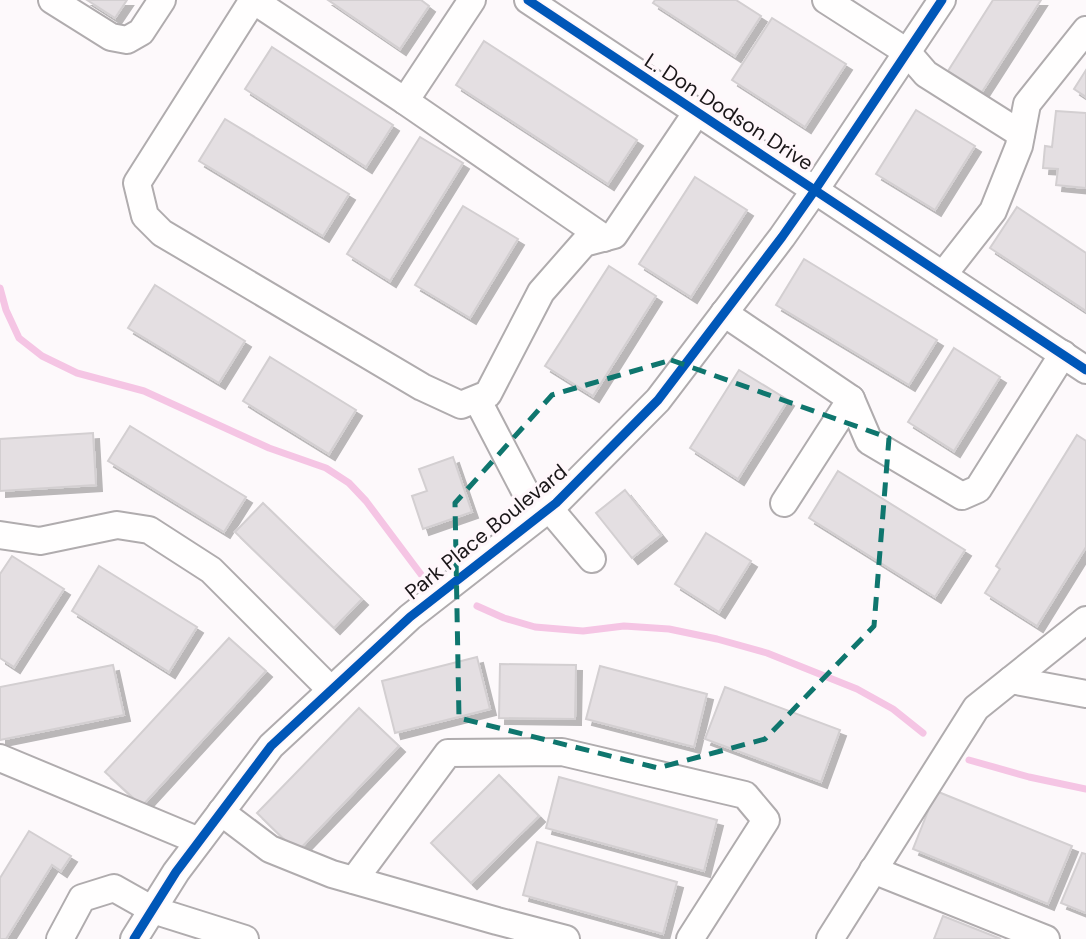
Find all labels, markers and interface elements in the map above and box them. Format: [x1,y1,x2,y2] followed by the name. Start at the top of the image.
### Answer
[639,47,819,177] street label: L. Don Dodson Drive
[399,458,573,606] street label: Park Place Boulevard

